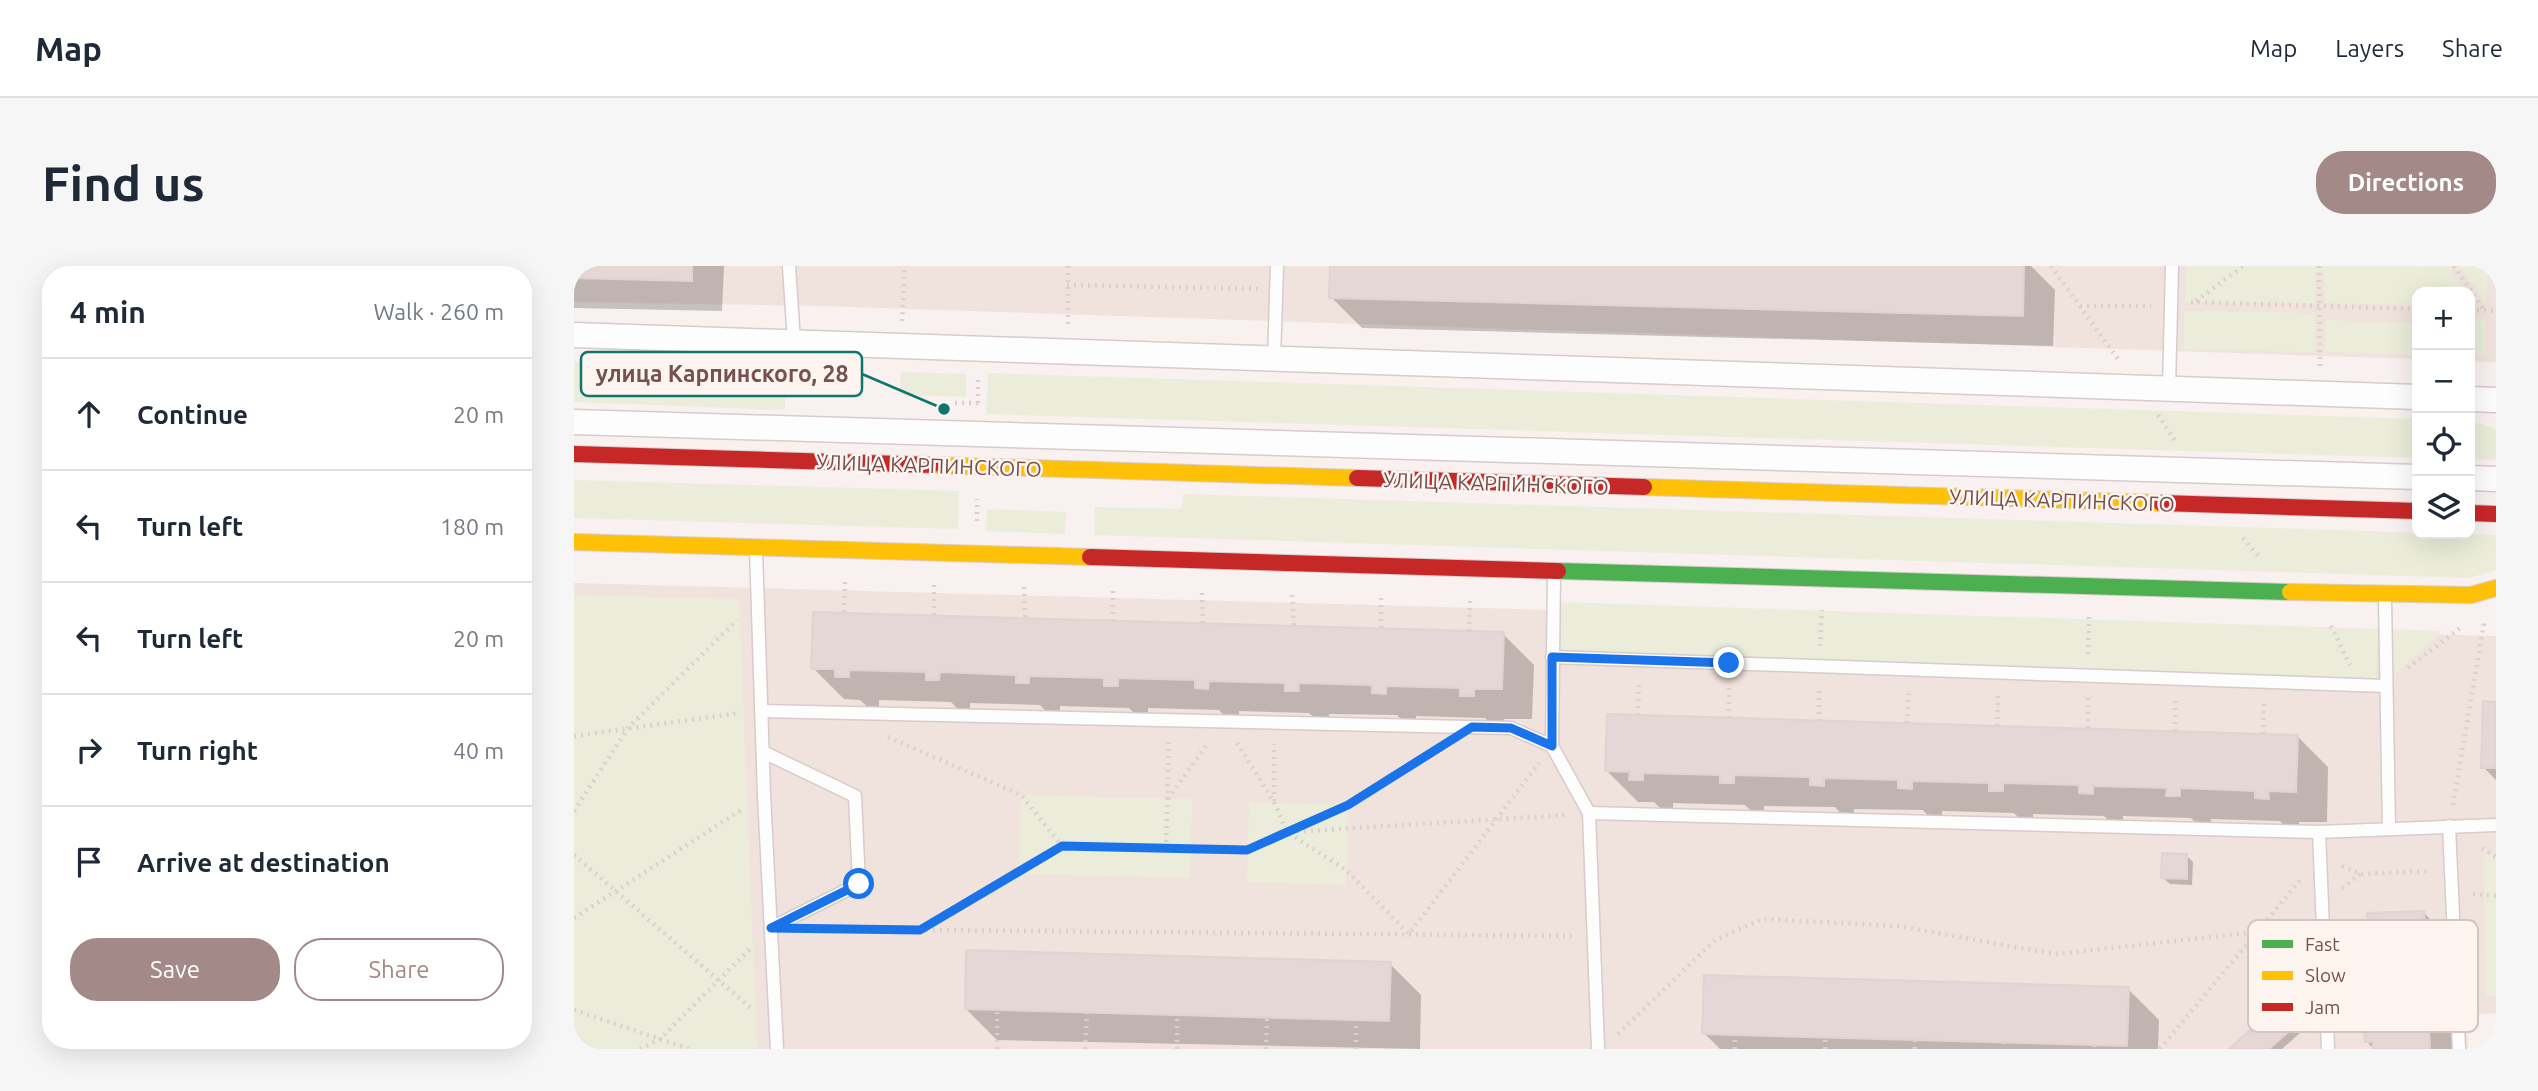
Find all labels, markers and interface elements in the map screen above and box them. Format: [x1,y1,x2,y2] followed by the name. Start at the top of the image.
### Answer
[35,30,102,67] text: Map
[2250,35,2297,62] text: Map
[2335,35,2404,62] text: Layers
[2442,35,2503,62] text: Share
[2316,151,2496,214] button: Directions
[42,155,205,210] text: Find us
[2412,287,2475,539] map controls
[2412,287,2475,350] button: +
[70,295,146,329] text: 4 min
[373,299,504,324] text: Walk · 260 m
[2412,350,2475,413] button: −
[581,352,862,396] callout: улица Карпинского, 28
[596,361,848,387] text: улица Карпинского, 28
[70,395,108,433] icon: ahead
[137,400,248,429] text: Continue
[453,402,504,427] text: 20 m
[2412,413,2475,476] button: locate
[816,449,1042,481] street label: УЛИЦА КАРПИНСКОГО
[1383,467,1609,499] street label: УЛИЦА КАРПИНСКОГО
[2412,476,2475,539] button: layers
[1949,484,2175,516] street label: УЛИЦА КАРПИНСКОГО
[70,507,108,545] icon: left
[137,512,243,541] text: Turn left
[440,514,504,539] text: 180 m
[70,619,108,657] icon: left
[137,624,243,653] text: Turn left
[453,626,504,651] text: 20 m
[1713,647,1744,678] route end
[70,731,108,769] icon: right
[137,736,258,765] text: Turn right
[453,738,504,763] text: 40 m
[70,843,108,881] icon: arrive
[137,848,390,877] text: Arrive at destination
[843,868,874,899] route start
[2248,920,2478,1032] legend
[2305,933,2340,955] text: Fast
[70,938,280,1001] button: Save
[294,938,504,1001] button: Share
[2305,964,2346,986] text: Slow
[2305,996,2341,1018] text: Jam

